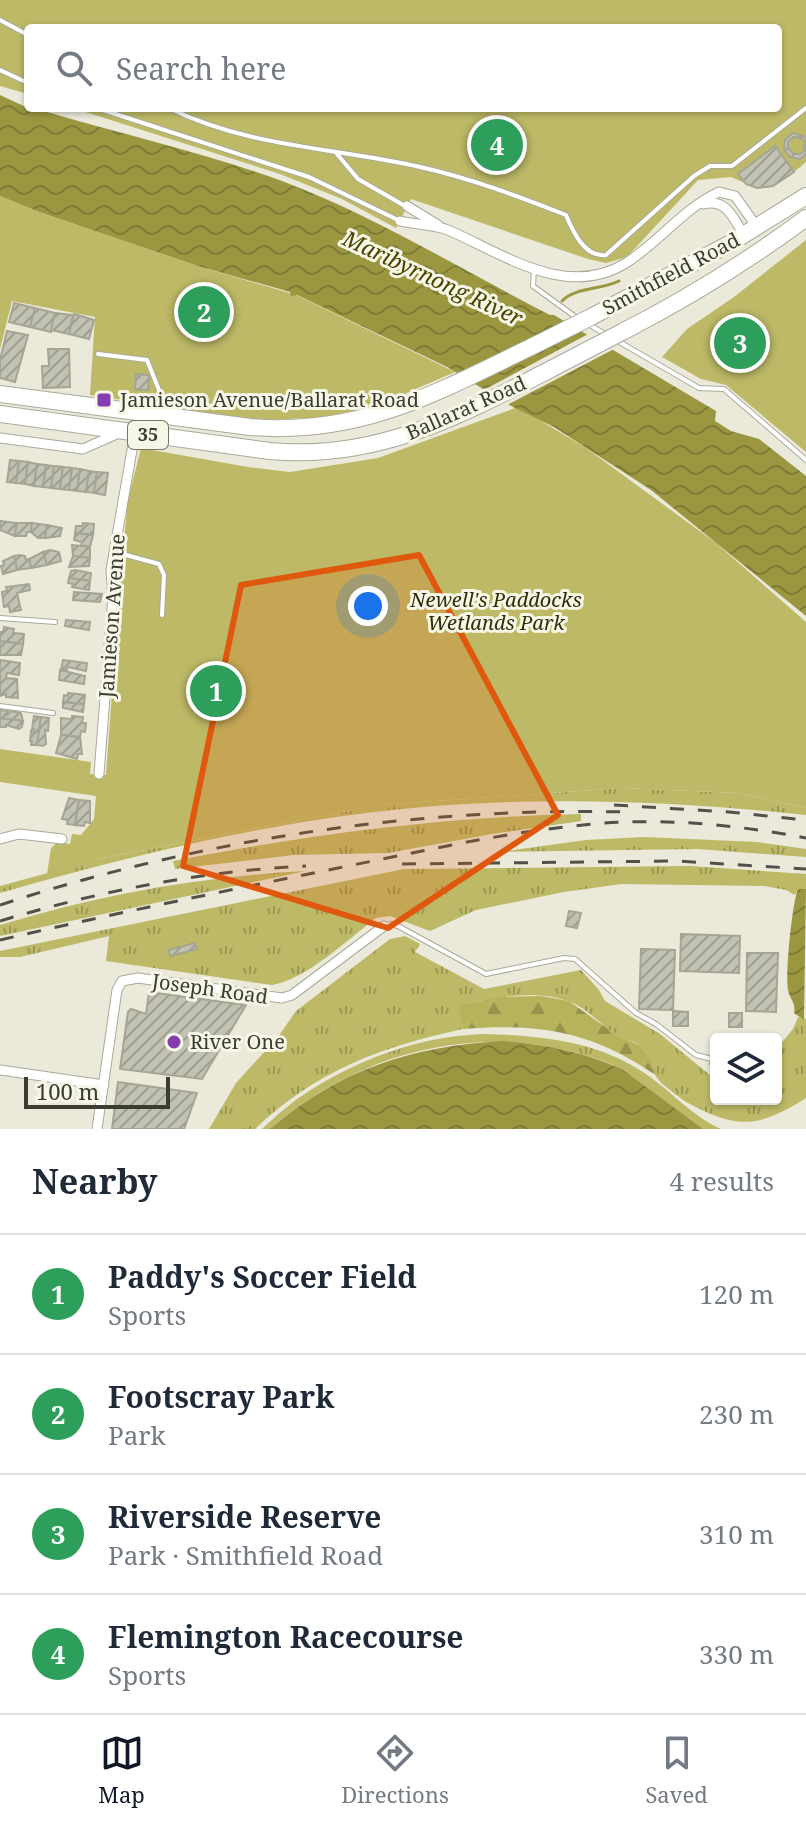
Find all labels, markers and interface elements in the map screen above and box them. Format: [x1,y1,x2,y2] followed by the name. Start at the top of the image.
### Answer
[24,24,782,112] search box
[52,46,96,90] icon: search
[116,48,286,89] text: Search here
[471,115,523,175] pin: 4
[338,222,529,332] water label: Maribyrnong River
[597,226,744,321] street label: Smithfield Road
[178,282,230,342] pin: 2
[714,313,766,373] pin: 3
[402,369,530,446] street label: Ballarat Road
[119,386,419,413] place label: Jamieson Avenue/Ballarat Road
[95,391,113,409] marker: Jamieson Avenue/Ballarat Road
[128,421,168,449] road number: 35
[92,533,131,700] street label: Jamieson Avenue
[348,586,388,626] your location
[409,586,582,636] park label: Newell's Paddocks Wetlands Park
[190,661,242,721] pin: 1
[149,967,270,1010] street label: Joseph Road
[190,1028,285,1055] place label: River One
[165,1033,183,1051] marker: River One
[710,1033,782,1105] map controls
[710,1033,782,1105] button: layers
[24,1073,170,1109] scale bar
[36,1076,99,1106] text: 100 m
[32,1158,158,1204] text: Nearby
[669,1163,774,1199] text: 4 results
[108,1256,417,1297] text: Paddy's Soccer Field
[51,1276,65,1312] text: 1
[699,1276,774,1312] text: 120 m
[108,1297,186,1333] text: Sports
[108,1376,334,1417] text: Footscray Park
[51,1396,65,1432] text: 2
[699,1396,774,1432] text: 230 m
[108,1417,166,1453] text: Park
[108,1496,382,1537] text: Riverside Reserve
[51,1516,65,1552] text: 3
[699,1516,774,1552] text: 310 m
[108,1537,383,1573] text: Park · Smithfield Road
[108,1616,464,1657] text: Flemington Racecourse
[51,1636,65,1672] text: 4
[699,1636,774,1672] text: 330 m
[108,1657,186,1693] text: Sports
[98,1731,145,1809] tab: Map
[341,1731,449,1809] tab: Directions
[645,1731,708,1809] tab: Saved

